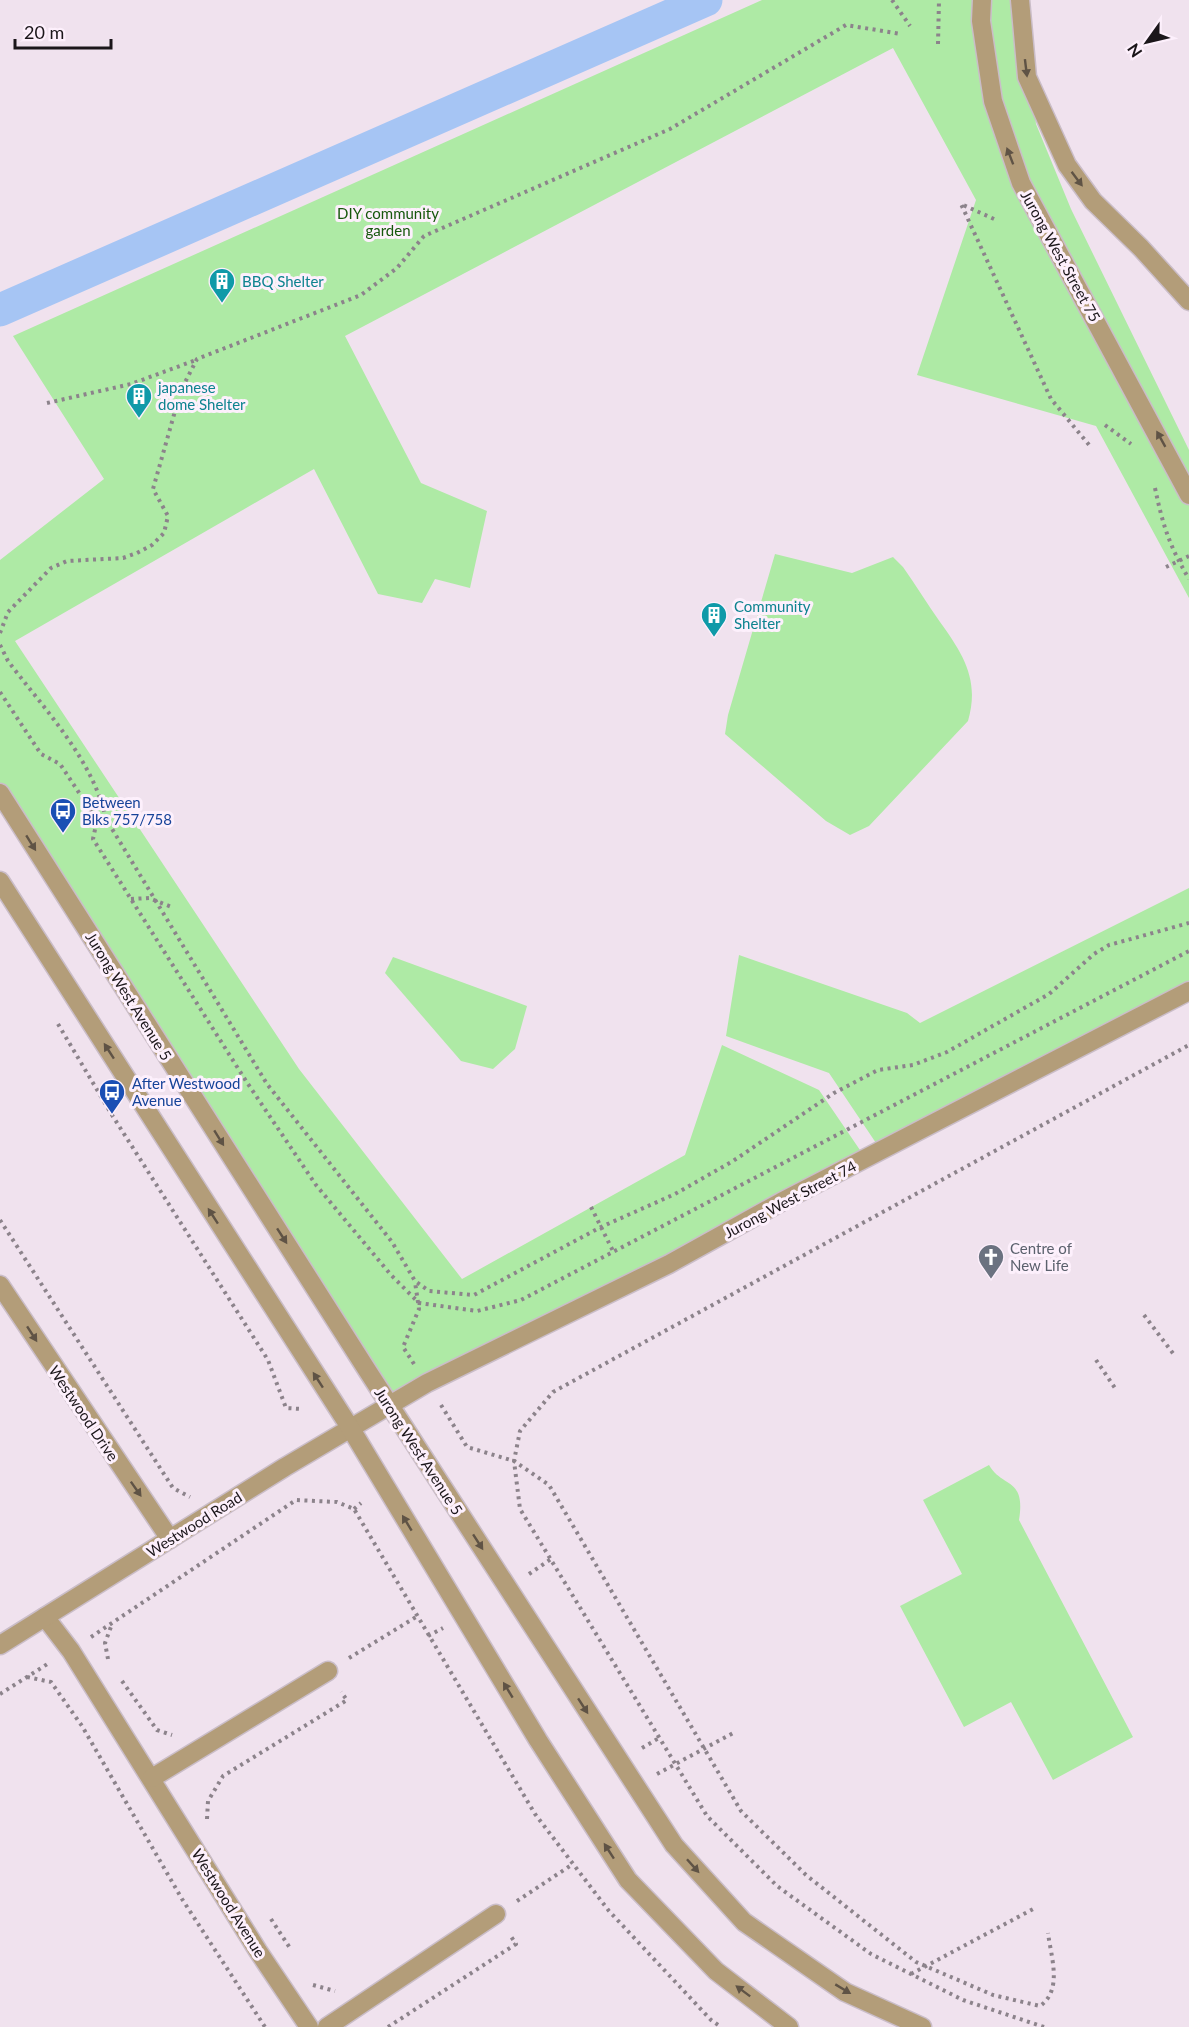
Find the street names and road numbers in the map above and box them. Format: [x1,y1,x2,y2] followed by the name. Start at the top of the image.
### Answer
[1017,187,1105,325] street label: Jurong West Street 75
[82,928,176,1064] street label: Jurong West Avenue 5
[721,1156,859,1241] street label: Jurong West Street 74
[45,1362,123,1464] street label: Westwood Drive
[371,1384,467,1518] street label: Jurong West Avenue 5
[143,1488,245,1560] street label: Westwood Road
[188,1845,270,1961] street label: Westwood Avenue

